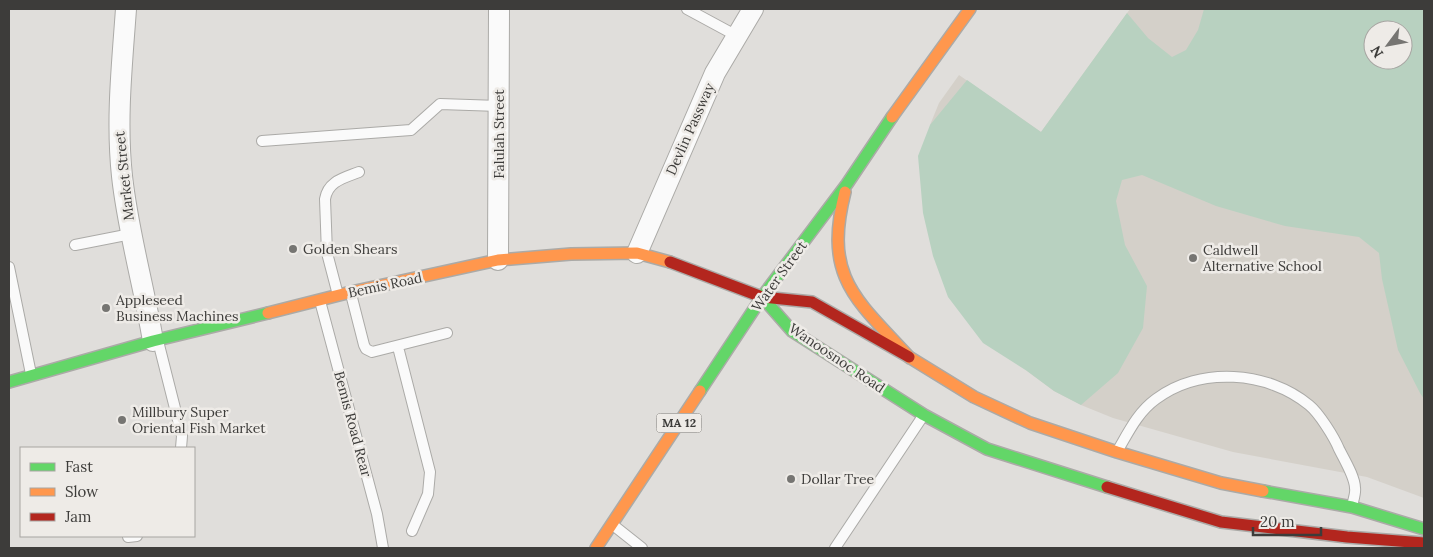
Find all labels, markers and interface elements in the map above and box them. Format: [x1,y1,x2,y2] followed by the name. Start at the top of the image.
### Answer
[1363,20,1413,70] north arrow
[1366,42,1387,61] text: N
[662,80,719,178] street label: Devlin Passway
[490,89,508,179] street label: Falulah Street
[110,130,138,222] street label: Market Street
[747,237,811,315] street label: Water Street
[303,240,397,258] place label: Golden Shears
[1202,241,1322,275] place label: Caldwell Alternative School
[287,243,299,255] marker: Golden Shears
[1187,252,1199,264] marker: Caldwell Alternative School
[346,268,424,302] street label: Bemis Road
[115,291,239,325] place label: Appleseed Business Machines
[100,302,112,314] marker: Appleseed Business Machines
[785,319,889,397] street label: Wanoosnoc Road
[330,369,376,479] street label: Bemis Road Rear
[132,403,266,437] place label: Millbury Super Oriental Fish Market
[656,413,702,432] road number: MA 12
[116,414,128,426] marker: Millbury Super Oriental Fish Market
[20,447,195,537] legend
[65,457,93,476] text: Fast
[801,470,874,488] place label: Dollar Tree
[785,473,797,485] marker: Dollar Tree
[65,482,98,501] text: Slow
[1253,504,1320,536] scale bar
[64,507,92,526] text: Jam
[1260,512,1295,531] text: 20 m

